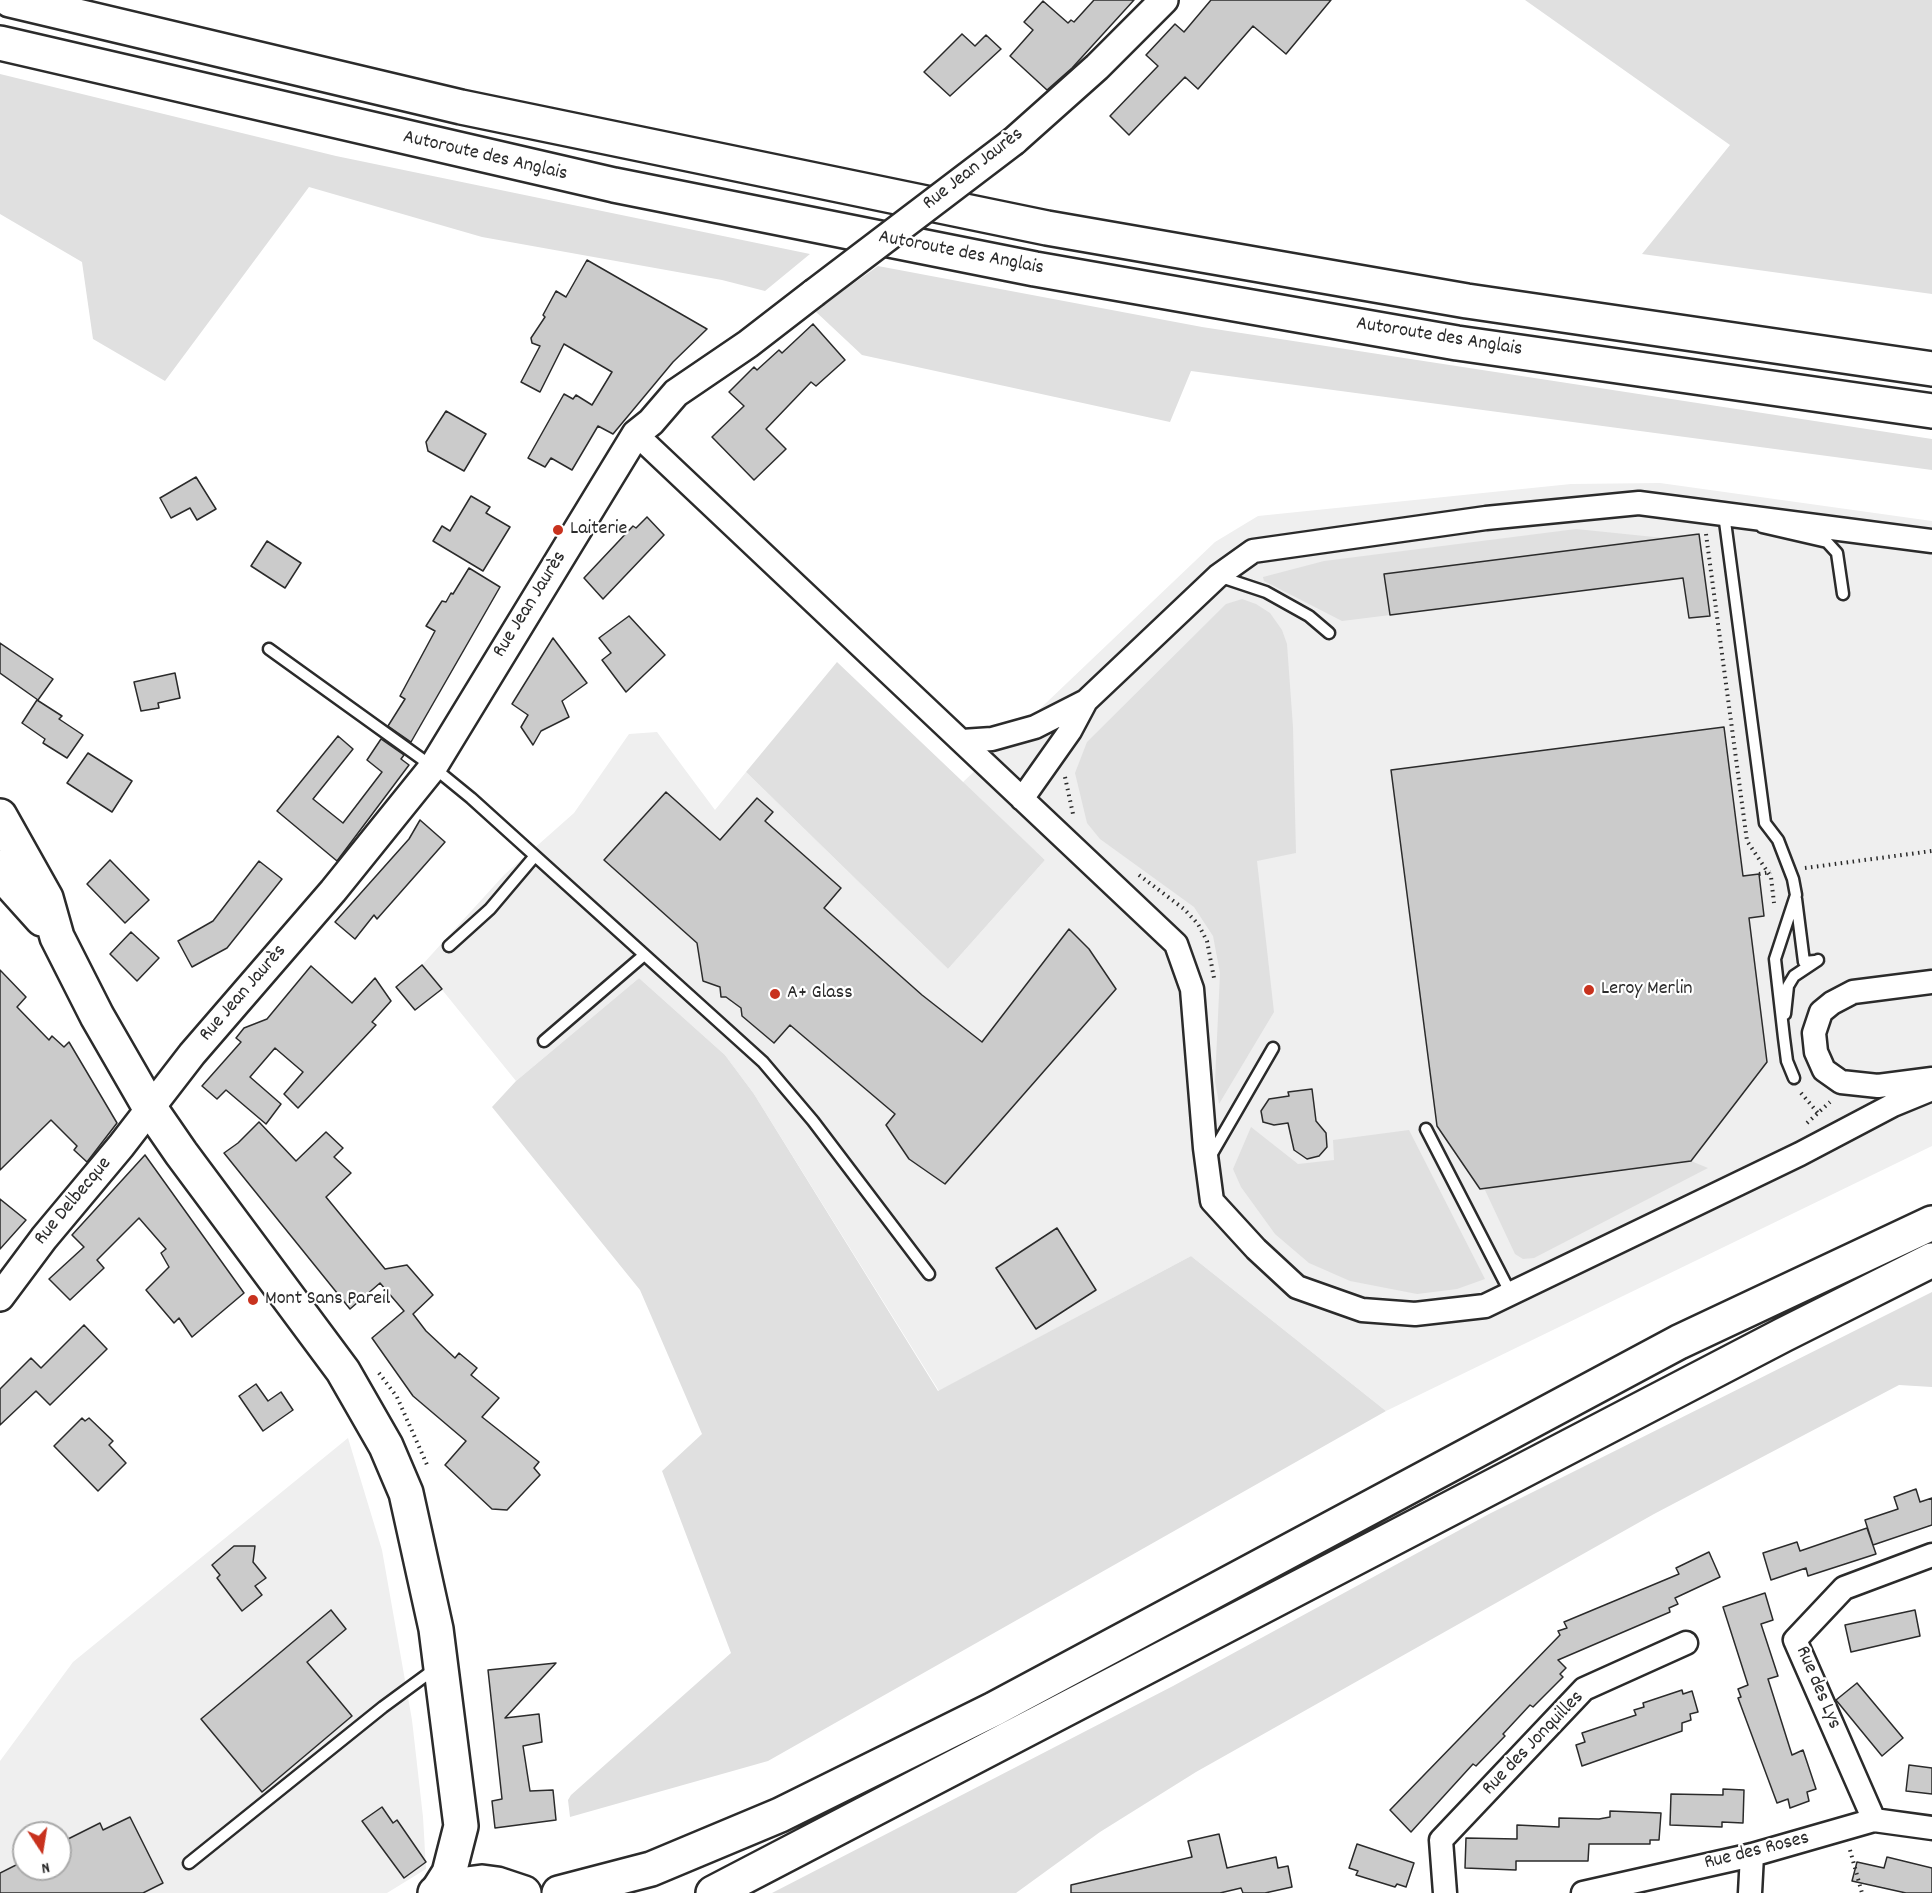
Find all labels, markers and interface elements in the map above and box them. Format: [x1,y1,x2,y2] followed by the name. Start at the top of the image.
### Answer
[919,123,1029,217] street label: Rue Jean Jaurès
[401,126,569,188] street label: Autoroute des Anglais
[876,226,1046,282] street label: Autoroute des Anglais
[1354,313,1524,363] street label: Autoroute des Anglais
[570,518,627,542] place label: Laiterie
[551,523,565,537] marker: Laiterie
[489,547,573,663] street label: Rue Jean Jaurès
[195,941,293,1047] street label: Rue Jean Jaurès
[1601,978,1693,1002] place label: Leroy Merlin
[787,982,853,1006] place label: A+ Glass
[1582,983,1596,997] marker: Leroy Merlin
[768,987,782,1001] marker: A+ Glass
[30,1153,118,1251] street label: Rue Delbecque
[265,1288,390,1312] place label: Mont Sans Pareil
[246,1293,260,1307] marker: Mont Sans Pareil
[1789,1643,1845,1733] street label: Rue des Lys
[1478,1687,1590,1801] street label: Rue des Jonquilles
[12,1821,72,1881] north arrow
[1702,1827,1812,1877] street label: Rue des Roses
[39,1855,52,1879] text: N

